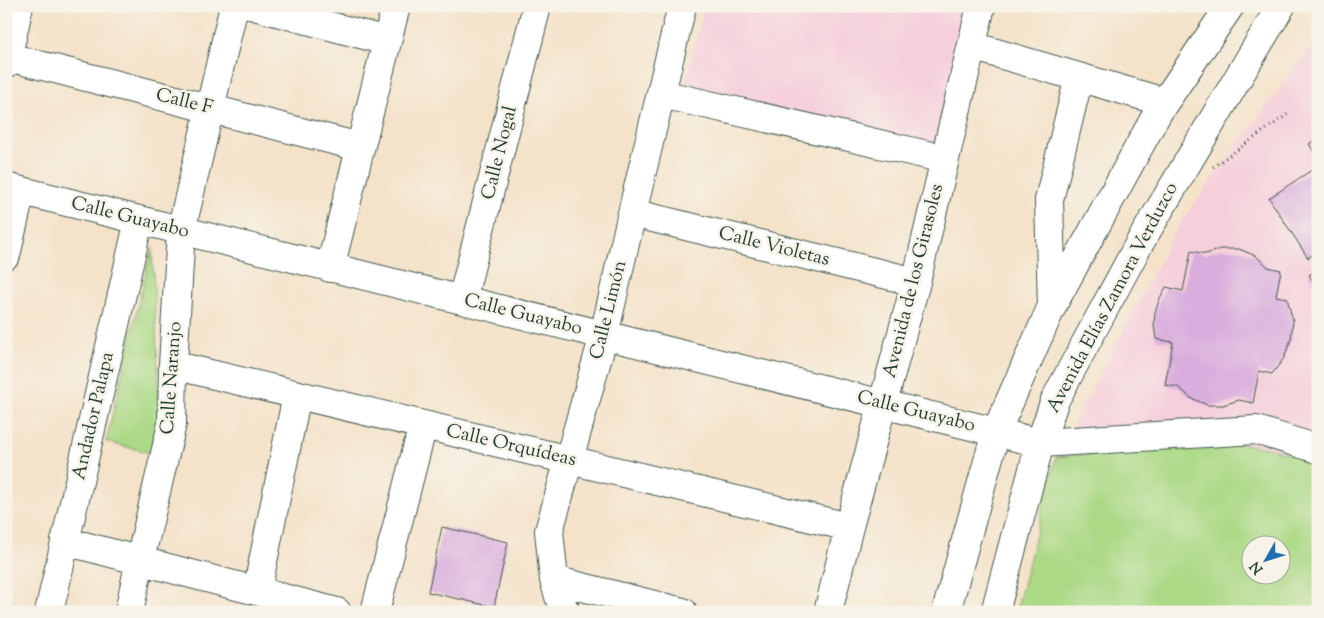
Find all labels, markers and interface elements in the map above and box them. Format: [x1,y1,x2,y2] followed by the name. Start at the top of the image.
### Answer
[153,82,216,122] street label: Calle F
[475,103,525,203] street label: Calle Nogal
[1041,178,1185,418] street label: Avenida Elías Zamora Verduzco
[877,181,951,381] street label: Avenida de los Girasoles
[68,190,192,246] street label: Calle Guayabo
[716,220,832,274] street label: Calle Violetas
[584,258,634,362] street label: Calle Limón
[461,287,585,343] street label: Calle Guayabo
[155,321,189,435] street label: Calle Naranjo
[66,349,122,482] street label: Andador Palapa
[854,384,978,440] street label: Calle Guayabo
[443,418,579,474] street label: Calle Orquídeas
[1242,536,1292,586] north arrow
[1246,556,1269,578] text: N

